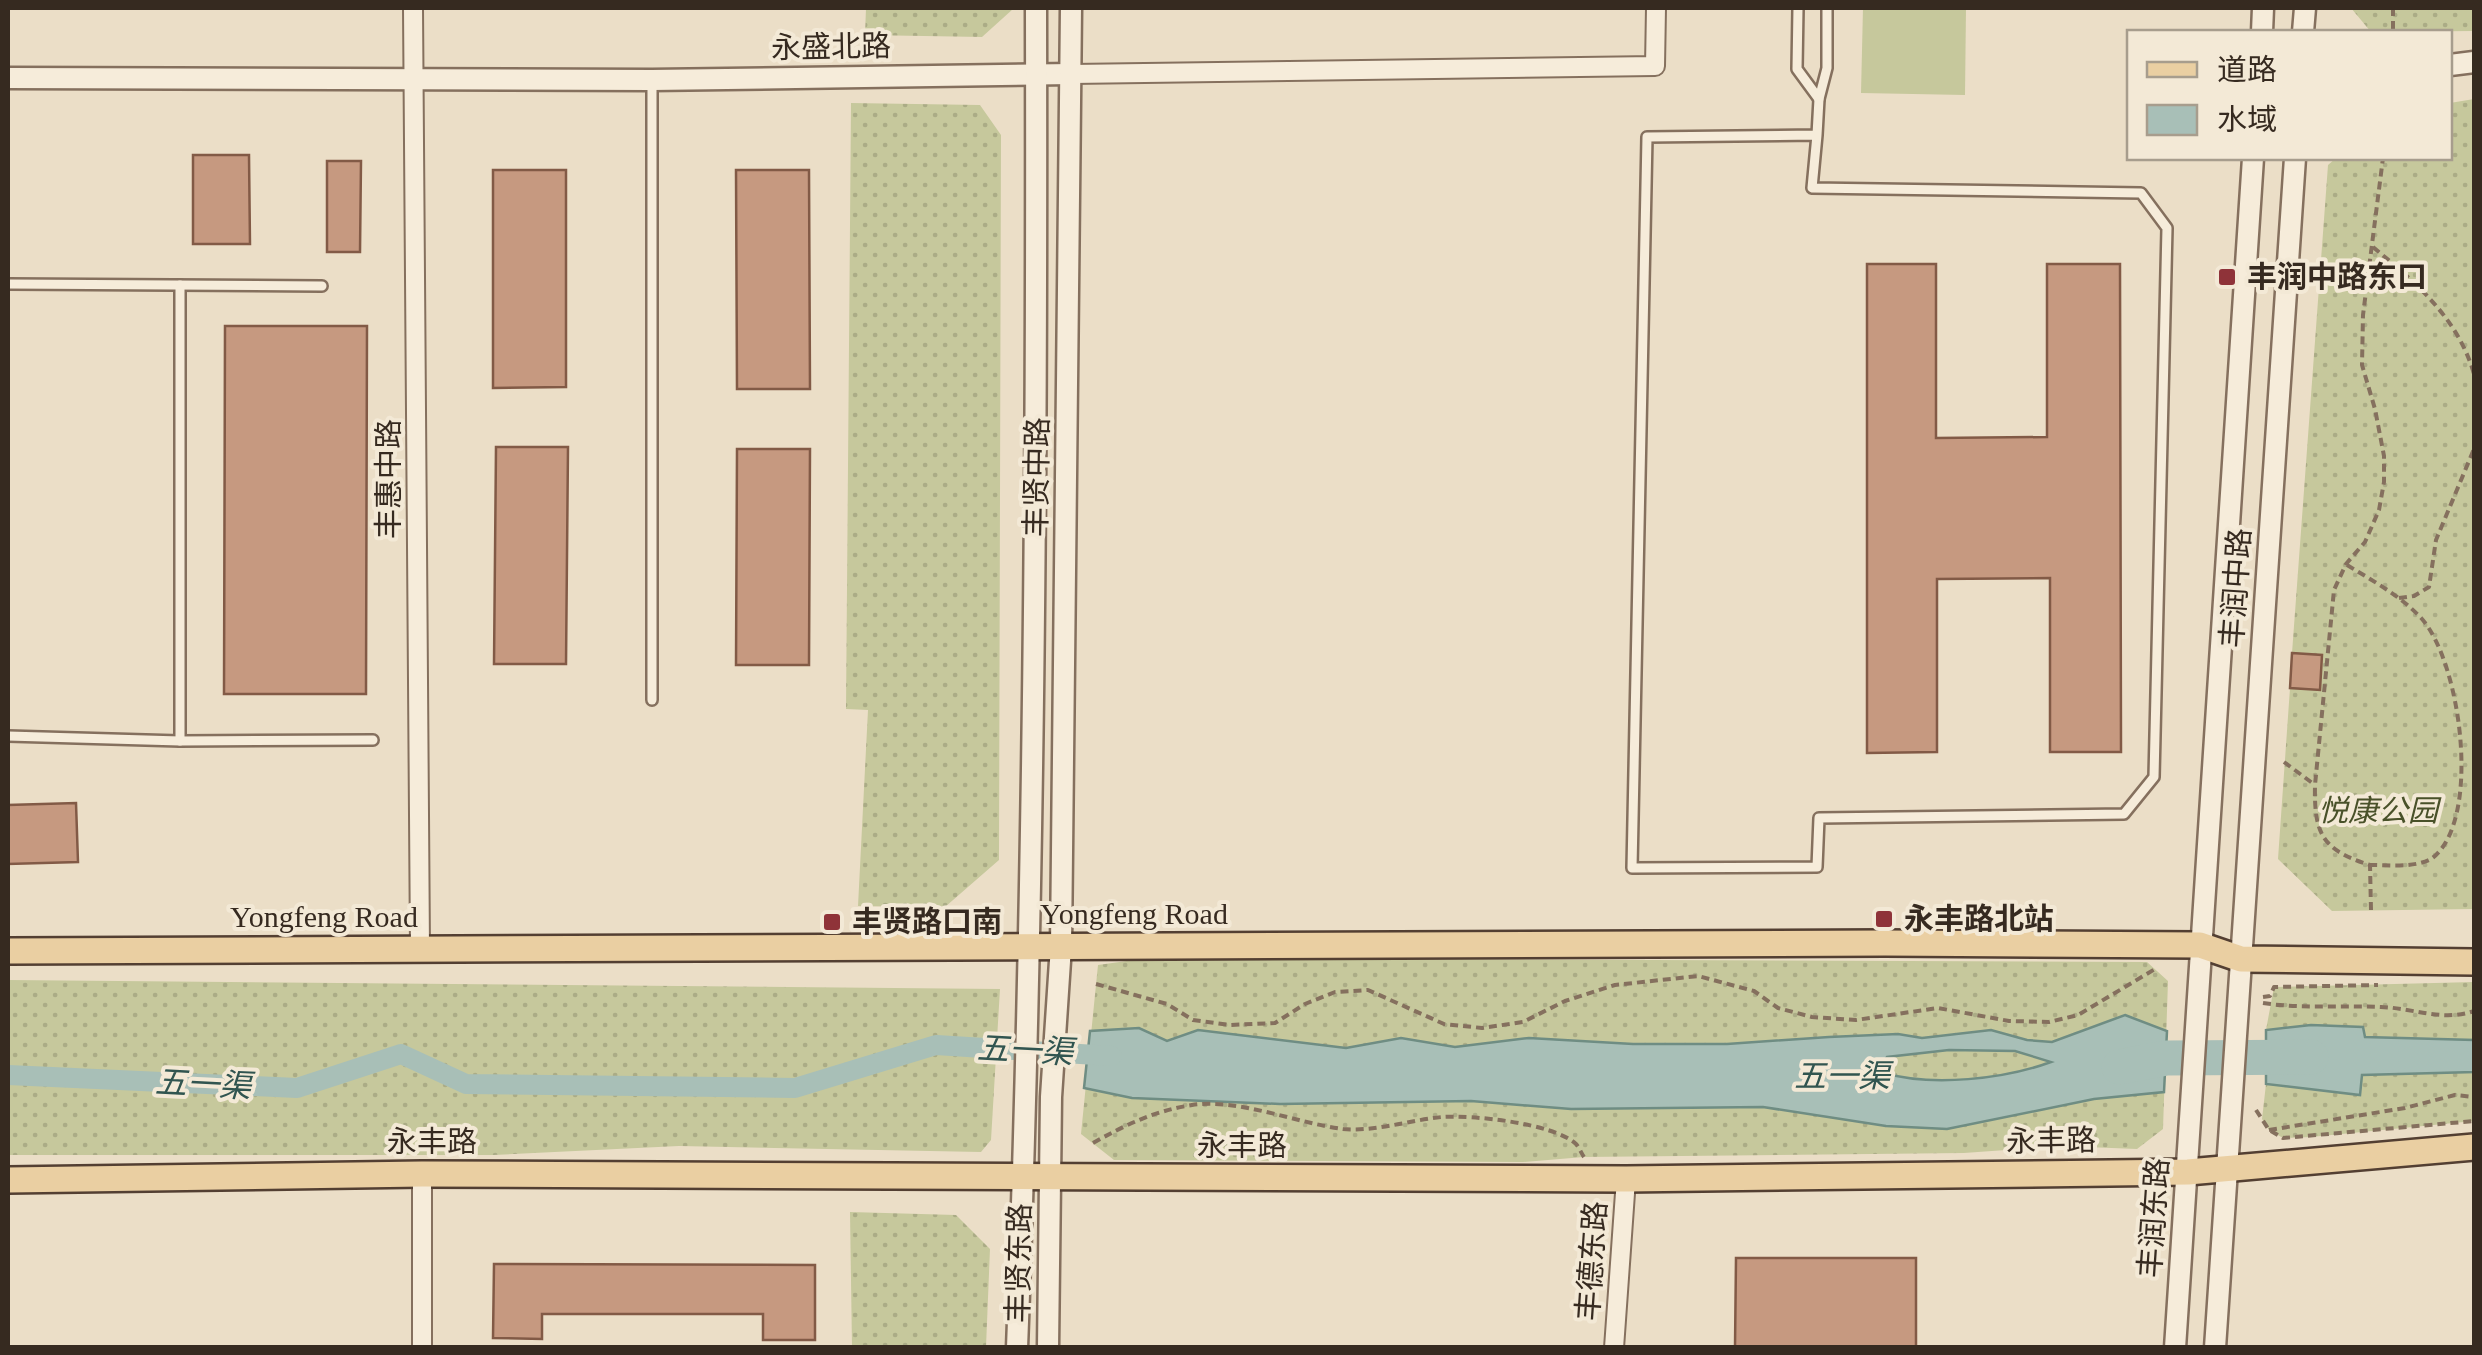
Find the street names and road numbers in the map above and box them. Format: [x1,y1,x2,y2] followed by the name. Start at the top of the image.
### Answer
[771,29,891,64] street label: 永盛北路
[1019,417,1054,537] street label: 丰贤中路
[372,419,405,539] street label: 丰惠中路
[2215,527,2256,649] street label: 丰润中路
[1040,897,1228,930] street label: Yongfeng Road
[230,900,418,933] street label: Yongfeng Road
[2006,1123,2096,1158] street label: 永丰路
[387,1125,477,1158] street label: 永丰路
[1197,1129,1287,1162] street label: 永丰路
[2133,1157,2174,1279] street label: 丰润东路
[1571,1200,1612,1322] street label: 丰德东路
[1001,1203,1036,1323] street label: 丰贤东路

